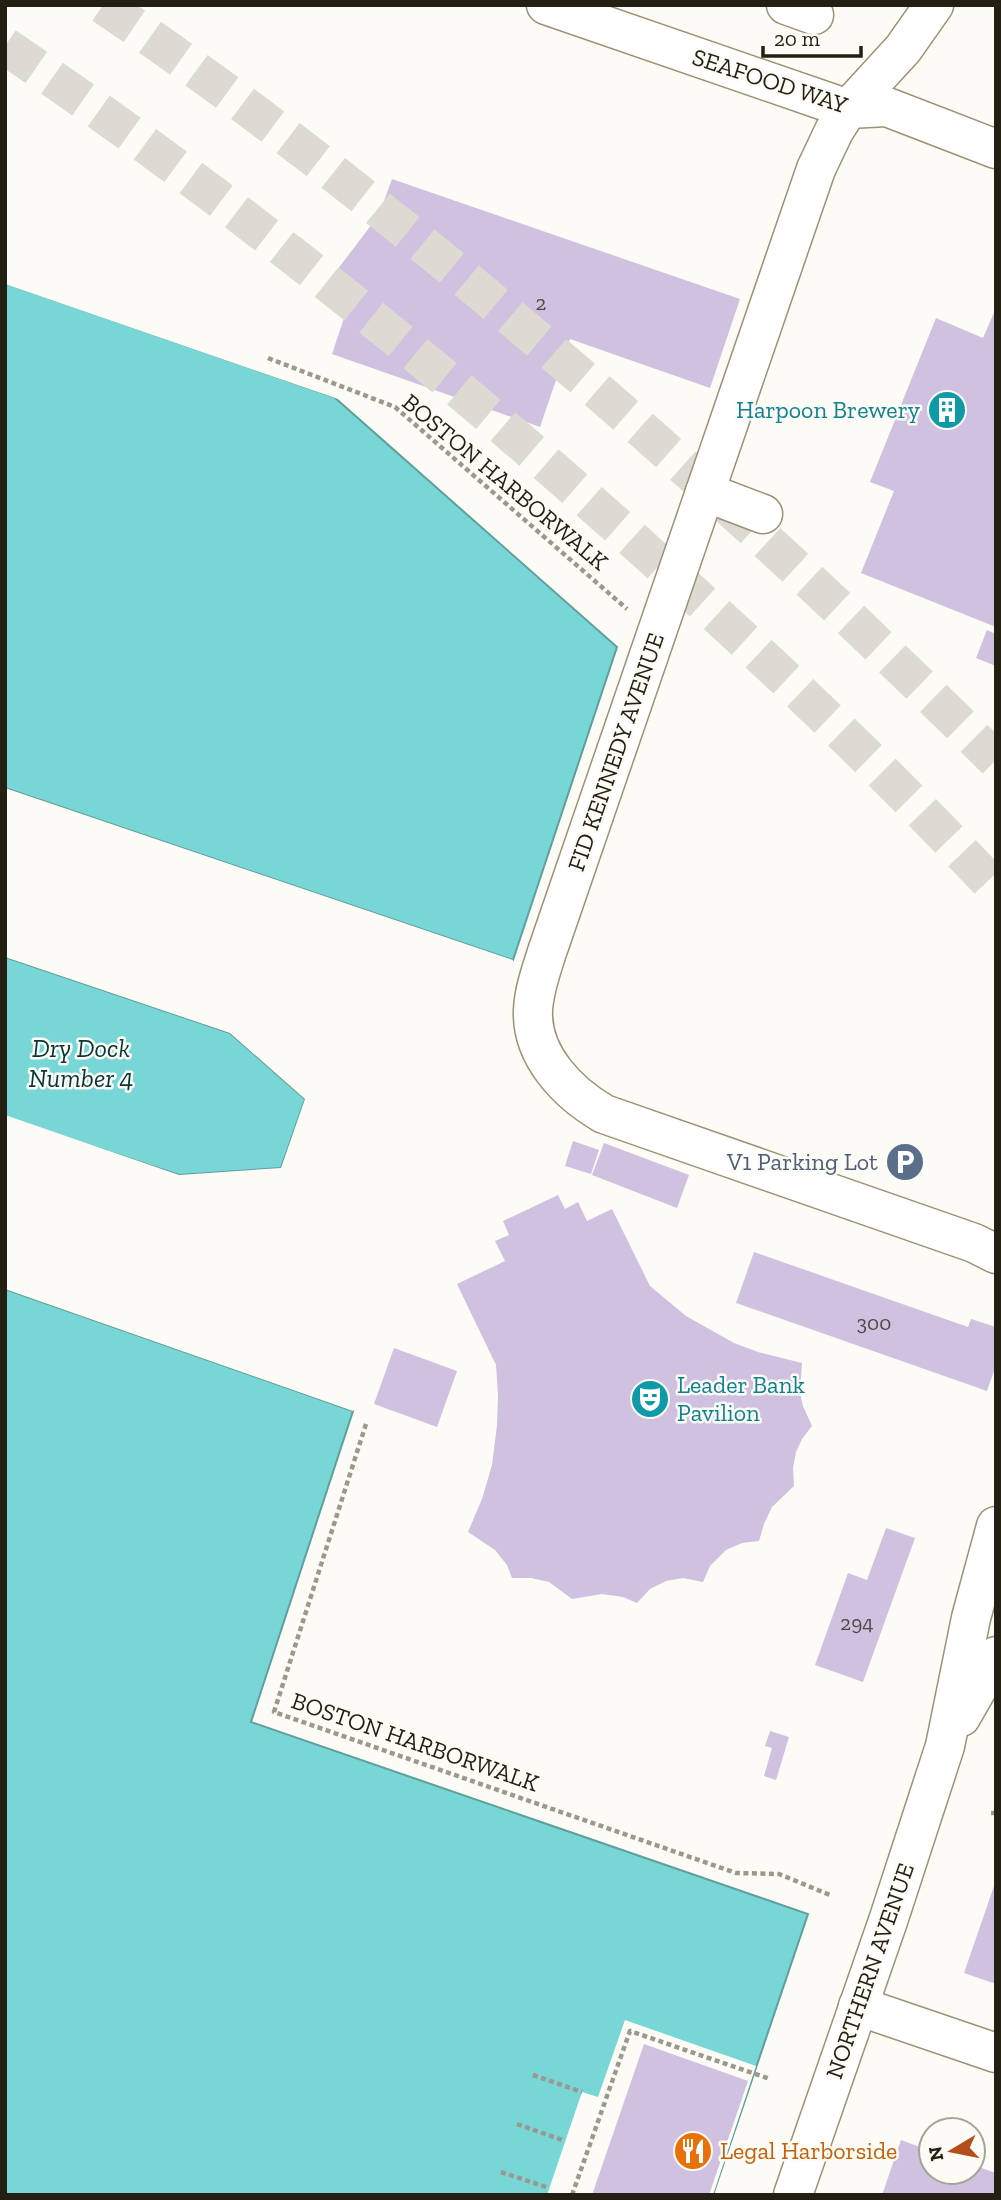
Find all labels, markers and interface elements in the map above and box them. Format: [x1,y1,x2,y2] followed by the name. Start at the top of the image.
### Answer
[763,14,861,58] scale bar
[774,26,820,51] text: 20 m
[689,42,852,119] street label: SEAFOOD WAY
[536,290,546,315] house number: 2
[397,387,614,576] street label: BOSTON HARBORWALK
[926,389,968,431] building icon: Harpoon Brewery
[736,395,921,424] place label: Harpoon Brewery
[561,629,670,875] street label: FID KENNEDY AVENUE
[29,1032,133,1094] water label: Dry Dock Number 4
[884,1141,926,1183] parking icon: V1 Parking Lot
[726,1147,878,1176] place label: V1 Parking Lot
[857,1310,891,1335] house number: 300
[677,1370,805,1427] place label: Leader Bank Pavilion
[629,1378,671,1420] theatre icon: Leader Bank Pavilion
[840,1610,874,1635] house number: 294
[288,1686,543,1798] street label: BOSTON HARBORWALK
[819,1859,920,2083] street label: NORTHERN AVENUE
[917,2116,987,2186] north arrow
[672,2130,714,2172] restaurant icon: Legal Harborside
[720,2136,897,2165] place label: Legal Harborside
[923,2145,948,2163] text: N

